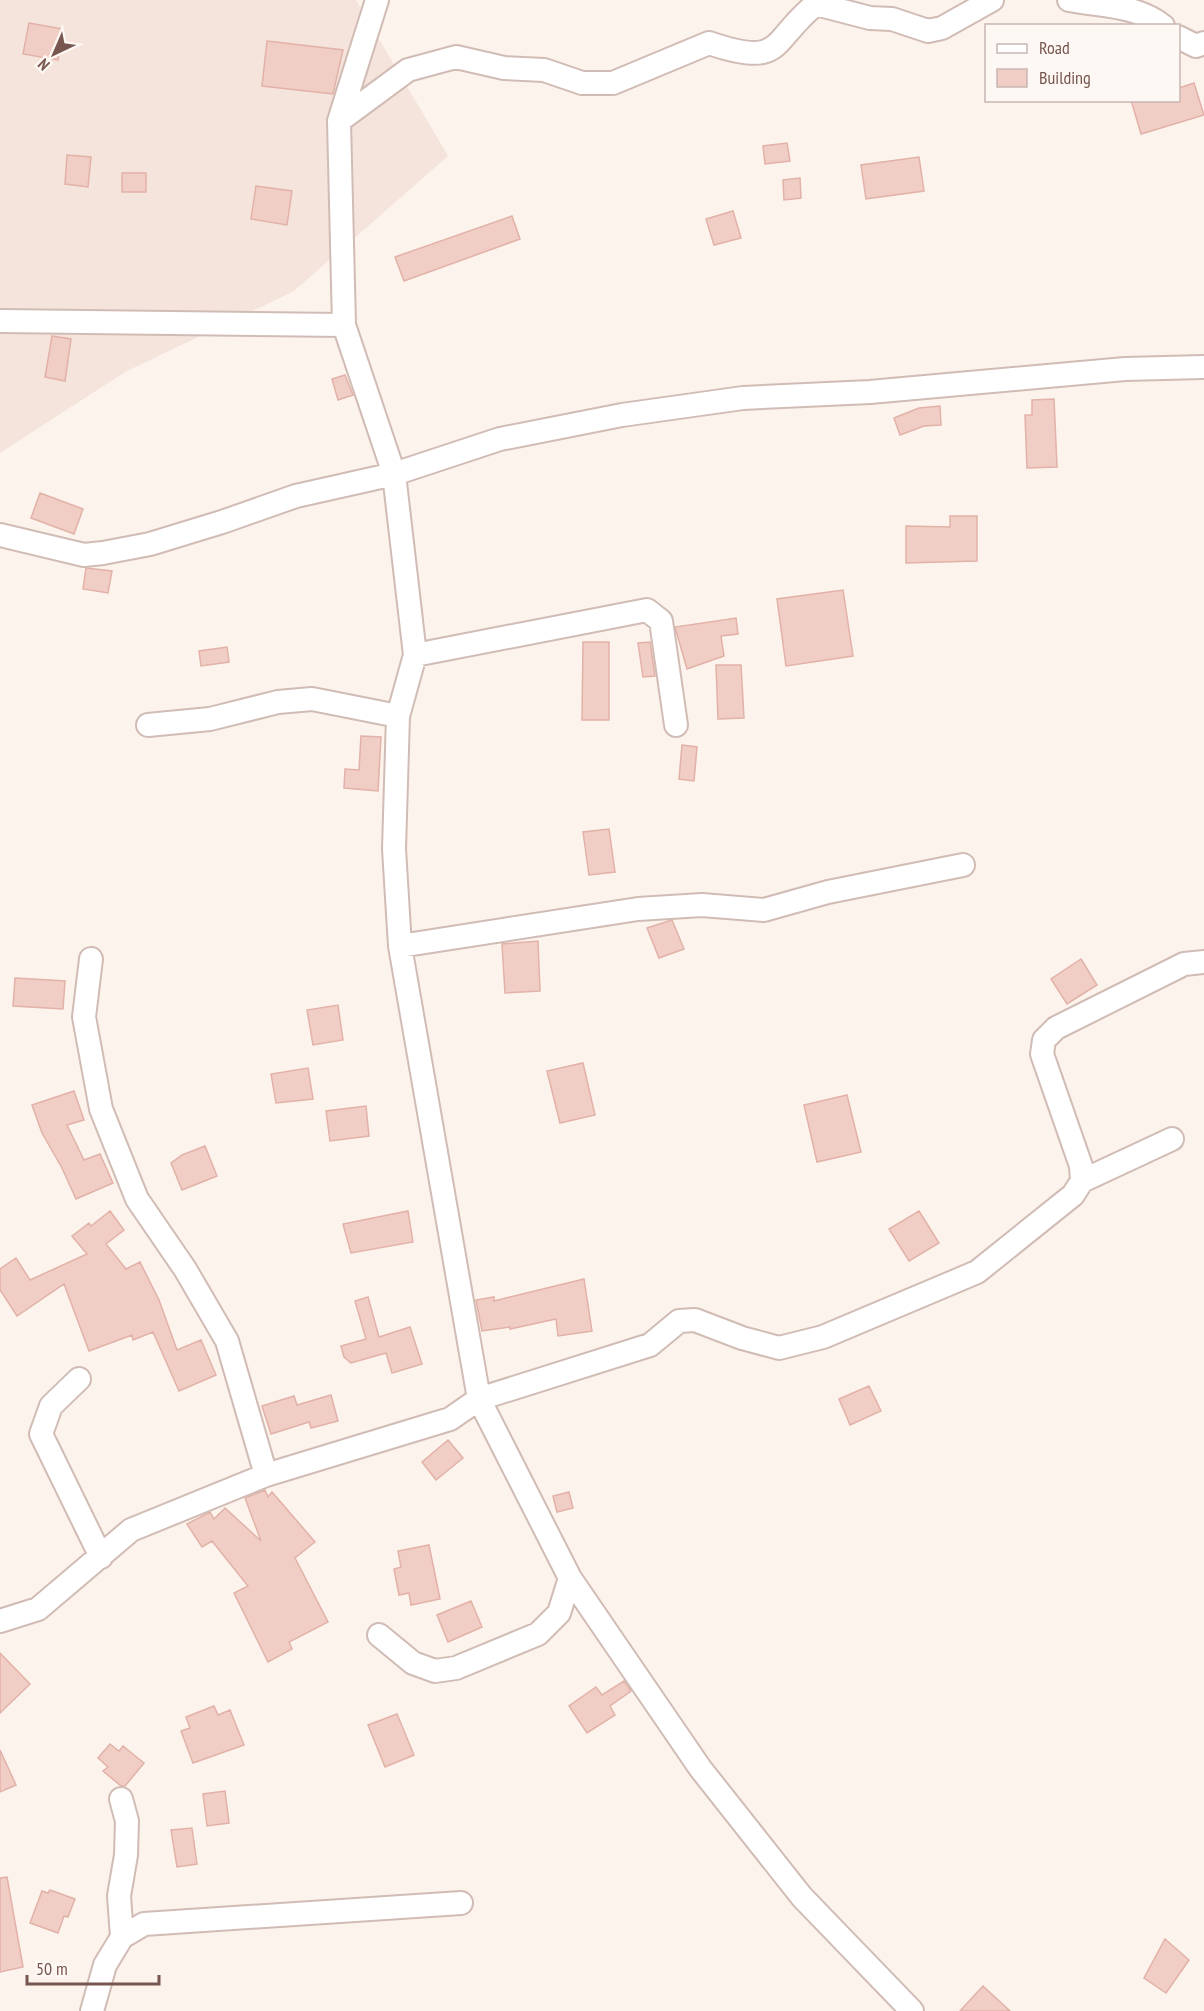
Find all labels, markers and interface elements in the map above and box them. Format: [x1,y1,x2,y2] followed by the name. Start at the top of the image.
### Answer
[24,24,84,84] north arrow
[985,24,1180,102] legend
[1039,36,1070,59] text: Road
[34,55,54,75] text: N
[1039,66,1091,89] text: Building
[27,1948,159,1986] scale bar
[36,1957,68,1980] text: 50 m

